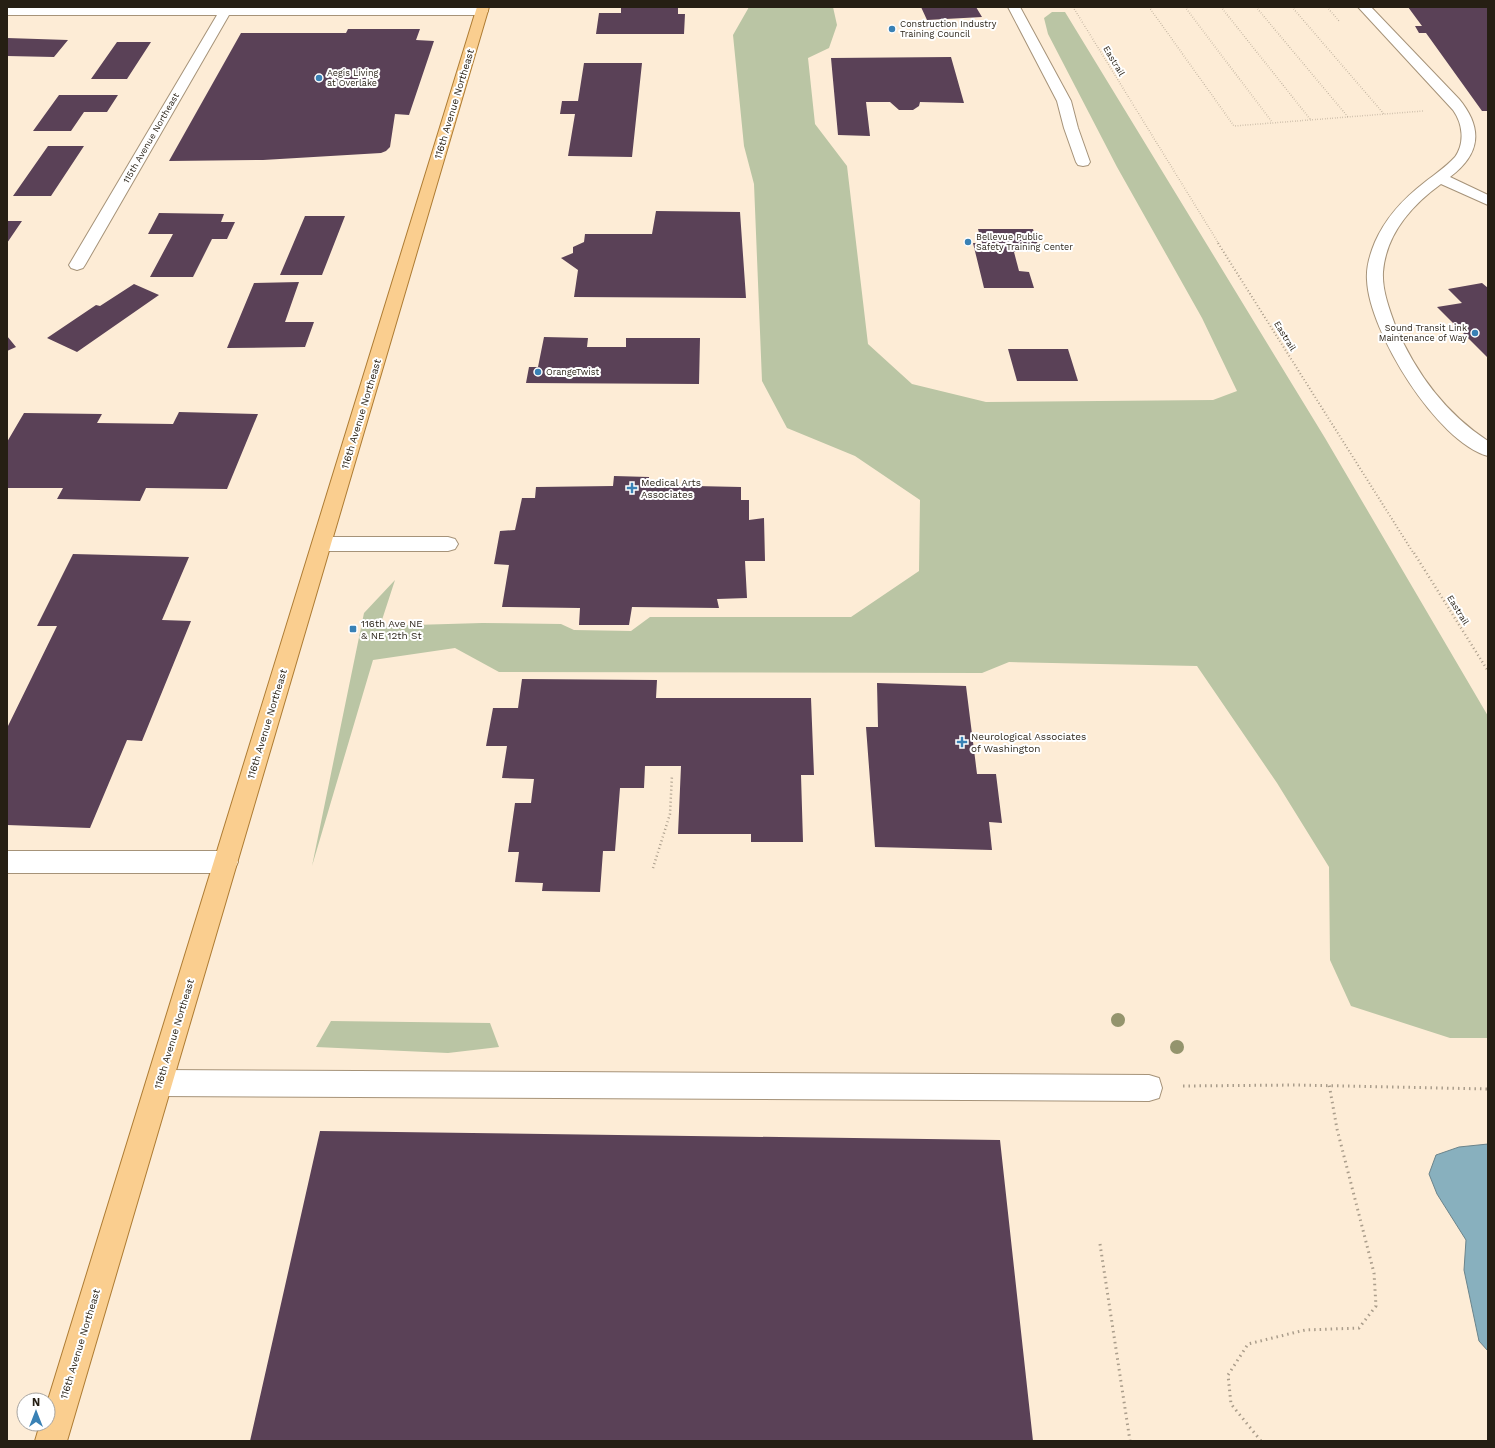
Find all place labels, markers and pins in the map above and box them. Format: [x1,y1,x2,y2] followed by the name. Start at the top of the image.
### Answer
[900,19,997,39] place label: Construction Industry Training Council
[887,24,897,34] marker: Construction Industry Training Council
[327,68,378,88] place label: Aegis Living at Overlake
[314,73,324,83] marker: Aegis Living at Overlake
[976,232,1073,252] place label: Bellevue Public Safety Training Center
[963,237,973,247] marker: Bellevue Public Safety Training Center
[1379,323,1467,343] place label: Sound Transit Link Maintenance of Way
[1470,328,1480,338] marker: Sound Transit Link Maintenance of Way
[533,367,543,377] marker: OrangeTwist
[546,367,599,377] place label: OrangeTwist
[641,477,701,500] place label: Medical Arts Associates
[626,482,638,494] marker: Medical Arts Associates
[361,618,423,641] place label: 116th Ave NE & NE 12th St
[348,624,358,634] marker: 116th Ave NE & NE 12th St
[971,731,1086,754] place label: Neurological Associates of Washington
[956,736,968,748] marker: Neurological Associates of Washington

